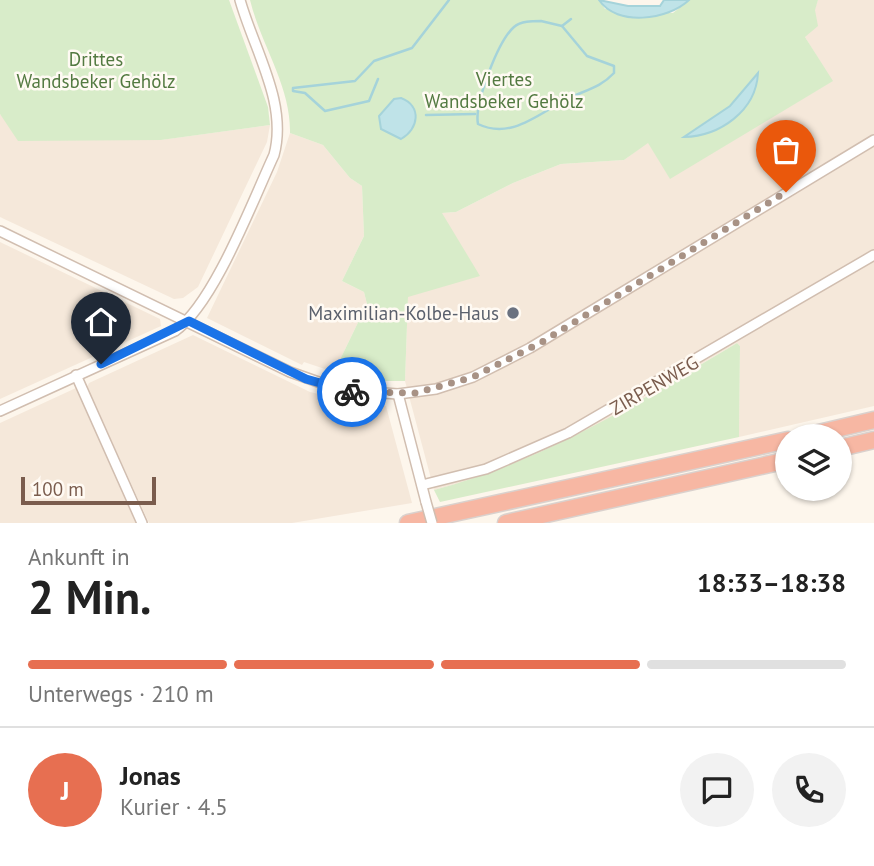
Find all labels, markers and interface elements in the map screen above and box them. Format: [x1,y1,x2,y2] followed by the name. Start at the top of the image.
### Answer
[17,47,175,93] park label: Drittes Wandsbeker Gehölz
[425,67,583,113] park label: Viertes Wandsbeker Gehölz
[756,120,816,192] pin
[767,131,805,169] icon: bag
[71,292,131,364] pin
[308,301,499,325] place label: Maximilian-Kolbe-Haus
[82,303,120,341] icon: home
[505,305,521,321] marker: Maximilian-Kolbe-Haus
[605,350,703,420] street label: ZIRPENWEG
[317,357,387,427] courier
[333,373,371,411] icon: bike
[775,424,852,501] map controls
[775,424,852,501] button: layers
[21,474,156,506] scale bar
[32,477,84,501] text: 100 m
[28,542,130,571] text: Ankunft in
[697,566,846,599] text: 18:33–18:38
[28,567,151,627] text: 2 Min.
[28,679,214,708] text: Unterwegs · 210 m
[680,753,754,827] button: chat
[772,753,846,827] button: phone
[120,759,181,792] text: Jonas
[61,774,69,807] text: J
[120,792,228,821] text: Kurier · 4.5

